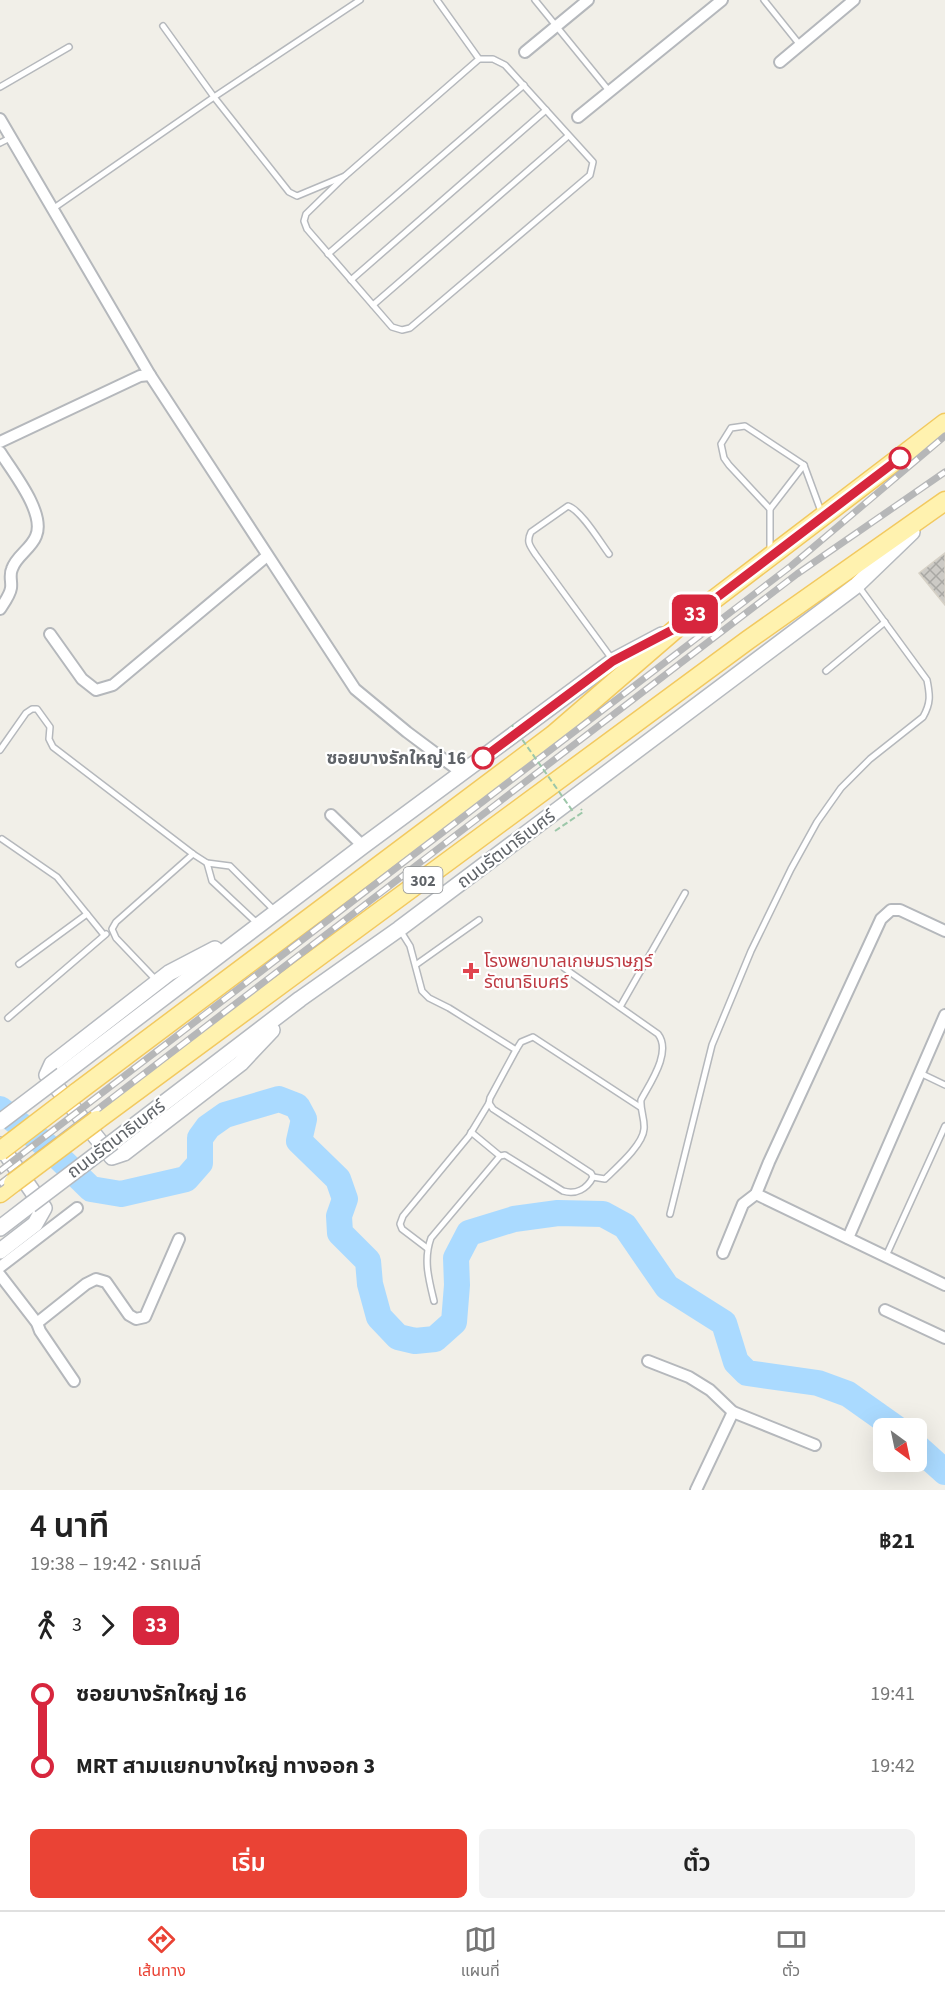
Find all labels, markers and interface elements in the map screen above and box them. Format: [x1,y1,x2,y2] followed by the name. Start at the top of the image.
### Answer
[889,447,911,469] unlabelled marker
[668,594,722,634] line badge: 33
[684,599,706,629] text: 33
[326,746,466,771] place label: ซอยบางรักใหญ่ 16
[472,747,494,769] marker: ซอยบางรักใหญ่ 16
[452,804,561,895] street label: ถนนรัตนาธิเบศร์
[404,867,442,893] road number: 302
[484,949,654,995] place label: โรงพยาบาลเกษมราษฏร์ รัตนาธิเบศร์
[462,962,480,980] marker: โรงพยาบาลเกษมราษฏร์ รัตนาธิเบศร์
[62,1094,171,1185] street label: ถนนรัตนาธิเบศร์
[873,1418,927,1472] north arrow
[873,1418,927,1472] map controls
[30,1503,109,1550] text: 4 นาที
[879,1525,915,1557] text: ฿21
[30,1550,201,1578] text: 19:38 – 19:42 · รถเมล์
[30,1609,63,1642] icon: walk
[91,1609,124,1642] icon: forward
[145,1610,167,1640] text: 33
[72,1611,82,1639] text: 3
[76,1678,247,1710] text: ซอยบางรักใหญ่ 16
[870,1680,915,1708] text: 19:41
[76,1750,375,1782] text: MRT สามแยกบางใหญ่ ทางออก 3
[870,1752,915,1780] text: 19:42
[30,1829,467,1898] button: เริ่ม
[479,1829,915,1898] button: ตั๋ว
[137,1923,186,1983] tab: เส้นทาง
[461,1923,500,1983] tab: แผนที่
[775,1923,808,1983] tab: ตั๋ว

